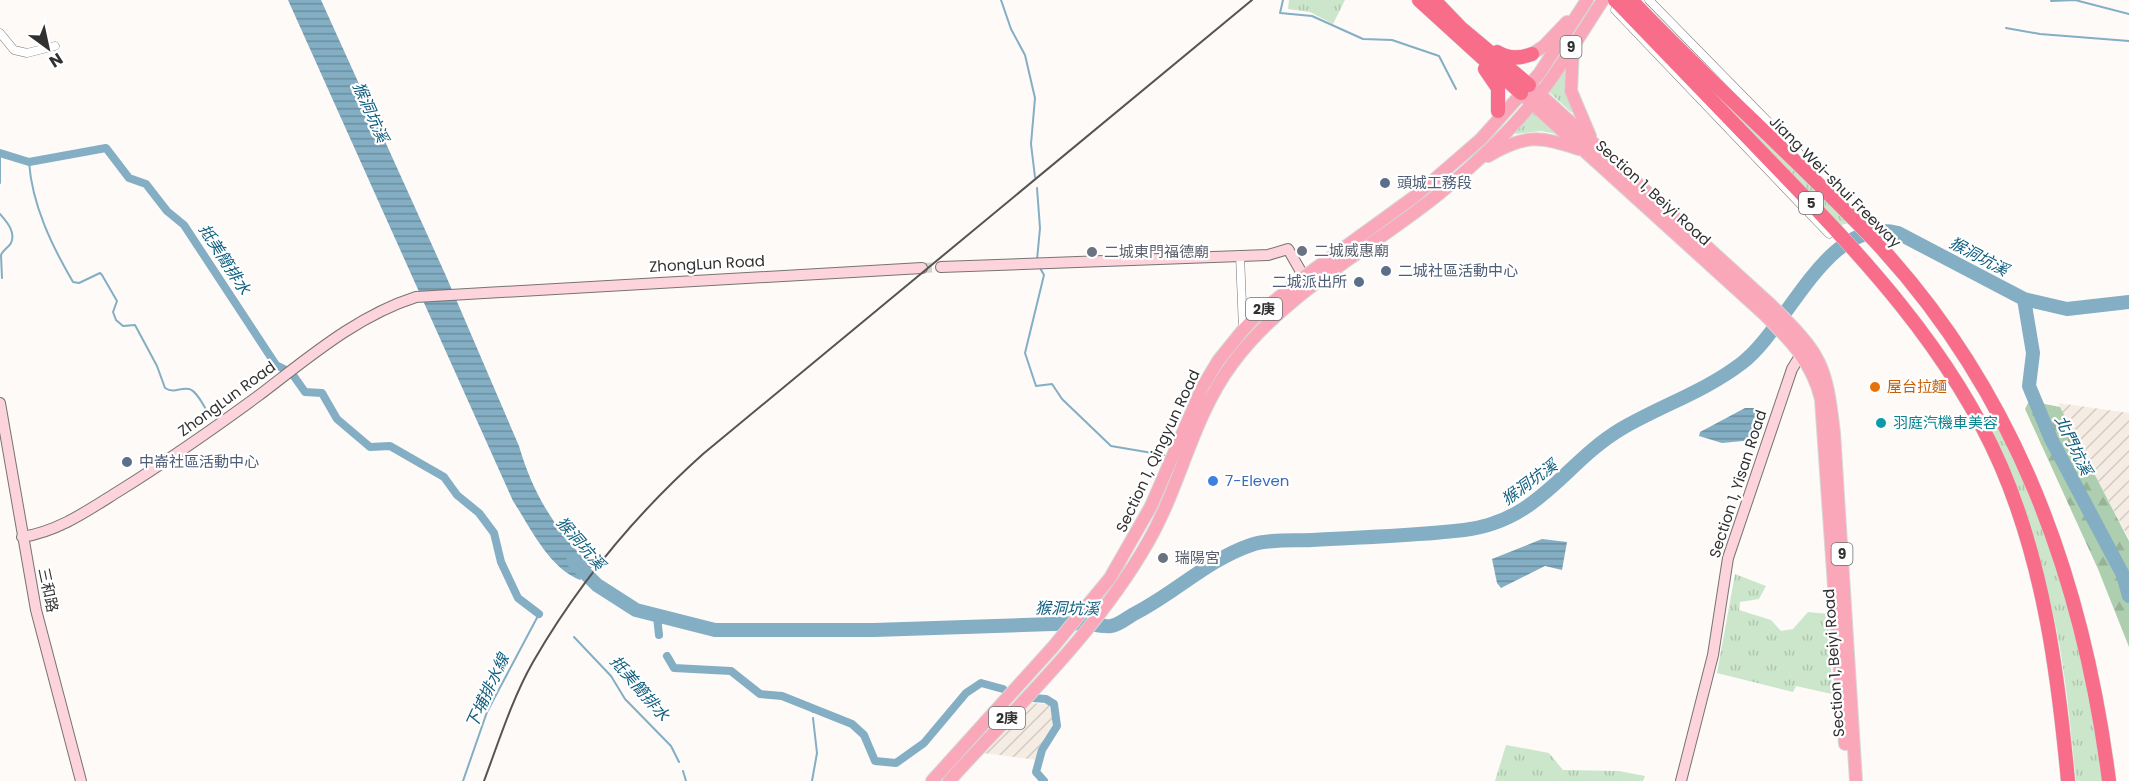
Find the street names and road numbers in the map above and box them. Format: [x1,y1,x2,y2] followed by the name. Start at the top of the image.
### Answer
[1560,36,1582,58] road number: 9
[1765,111,1906,253] street label: Jiang Wei-shui Freeway
[1591,135,1716,250] street label: Section 1, Beiyi Road
[1799,192,1823,214] road number: 5
[649,250,765,277] street label: ZhongLun Road
[1246,298,1282,320] road number: 2庚
[174,356,280,441] street label: ZhongLun Road
[1111,366,1205,536] street label: Section 1, Qingyun Road
[1704,407,1771,560] street label: Section 1, Yisan Road
[1832,543,1852,565] road number: 9
[34,566,63,614] street label: 三和路
[1818,588,1849,738] street label: Section 1, Beiyi Road
[989,707,1025,729] road number: 2庚

